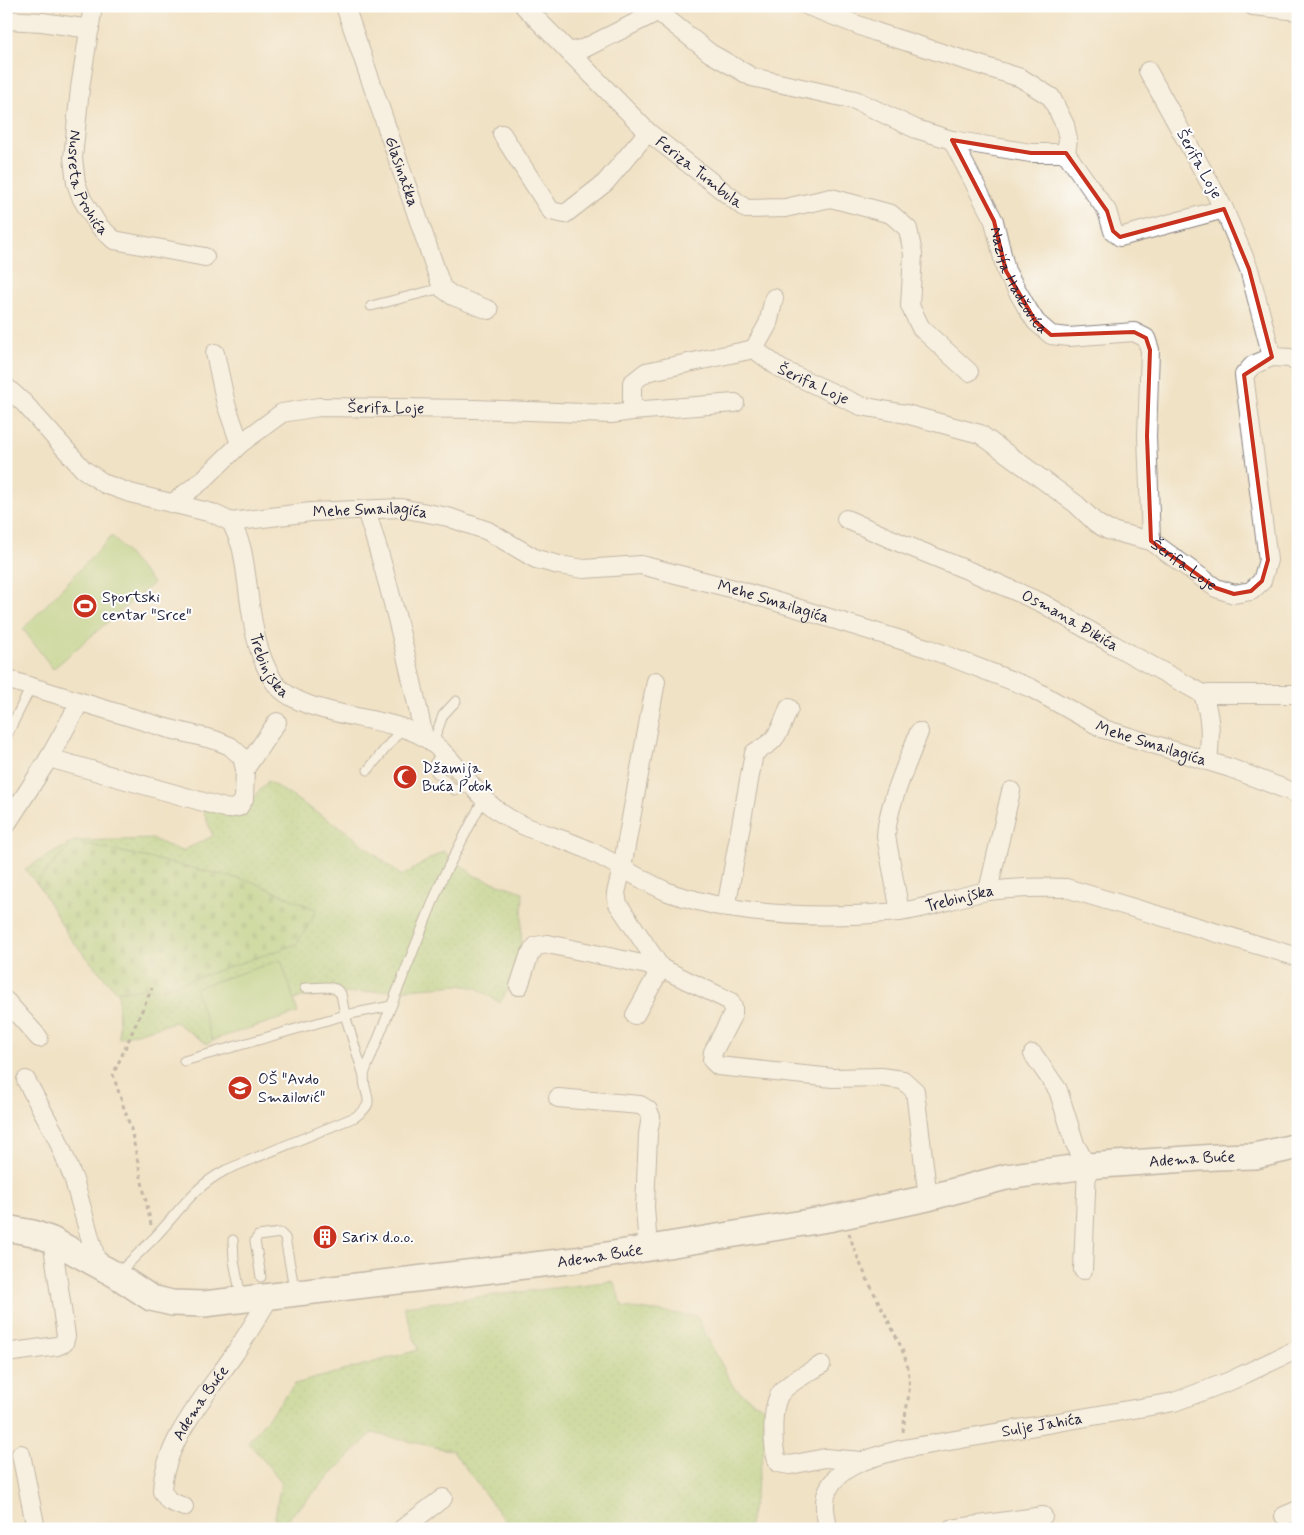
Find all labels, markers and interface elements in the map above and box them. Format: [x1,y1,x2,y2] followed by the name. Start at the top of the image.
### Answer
[1171,125,1227,203] street label: Šerifa Loje
[62,129,113,240] street label: Nusreta Prohića
[651,131,748,214] street label: Feriza Tumbula
[380,133,424,210] street label: Glasinačka
[985,225,1052,338] street label: Nazifa Hadžovića
[774,358,853,410] street label: Šerifa Loje
[347,397,424,419] street label: Šerifa Loje
[312,497,429,523] street label: Mehe Smailagića
[1147,534,1221,596] street label: Šerifa Loje
[716,575,832,628] street label: Mehe Smailagića
[1018,585,1122,656] street label: Osmana Đikića
[102,587,192,626] place label: Sportski centar "Srce"
[72,593,98,619] sports icon: Sportski centar "Srce"
[245,631,293,703] street label: Trebinjska
[1092,716,1209,771] street label: Mehe Smailagića
[422,758,493,797] place label: Džamija Buća Potok
[392,764,418,790] mosque icon: Džamija Buća Potok
[923,880,995,917] street label: Trebinjska
[258,1069,325,1108] place label: OŠ "Avdo Smailović"
[227,1075,253,1101] school or university icon: OŠ "Avdo Smailović"
[1148,1146,1236,1172] street label: Adema Buće
[312,1224,338,1250] building icon: Sarix d.o.o.
[342,1227,414,1248] place label: Sarix d.o.o.
[556,1239,644,1273] street label: Adema Buće
[168,1361,234,1444] street label: Adema Buće
[1000,1408,1084,1442] street label: Sulje Jahića

